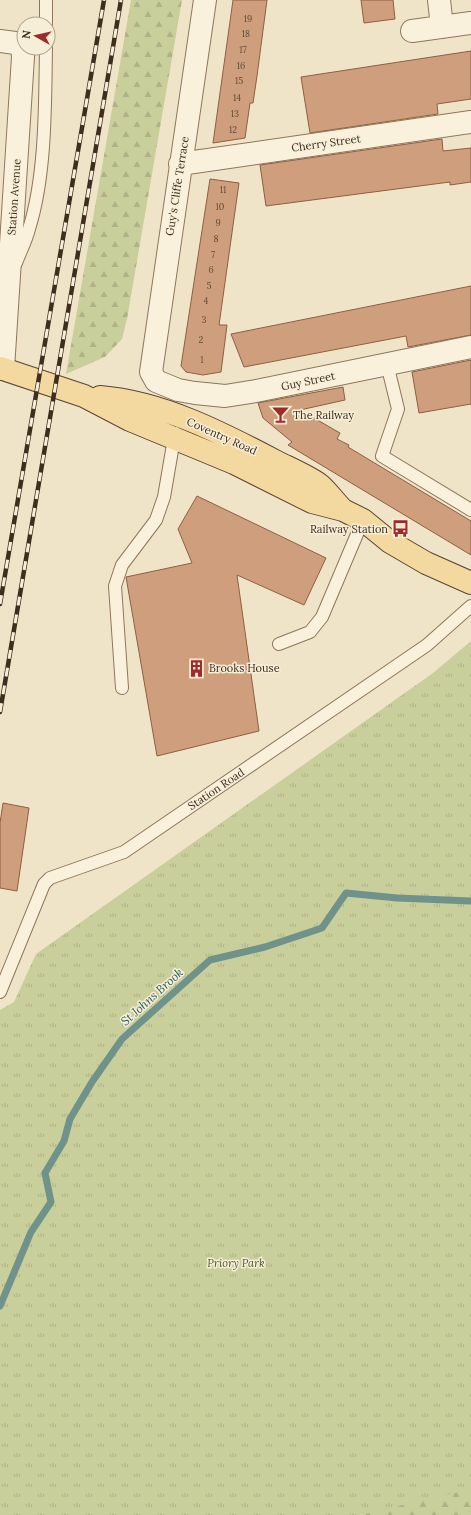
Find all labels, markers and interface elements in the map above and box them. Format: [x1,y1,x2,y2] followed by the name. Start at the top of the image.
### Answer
[244,13,252,24] house number: 19
[16,16,56,56] north arrow
[242,28,250,39] house number: 18
[19,29,34,40] text: N
[239,44,247,55] house number: 17
[237,60,245,71] house number: 16
[235,75,243,86] house number: 15
[233,92,241,103] house number: 14
[231,108,239,119] house number: 13
[229,124,237,135] house number: 12
[290,131,362,155] street label: Cherry Street
[162,135,192,237] street label: Guy's Cliffe Terrace
[4,158,24,236] street label: Station Avenue
[220,184,226,195] house number: 11
[216,201,225,212] house number: 10
[215,217,221,228] house number: 9
[213,233,219,244] house number: 8
[211,249,215,260] house number: 7
[208,264,214,275] house number: 6
[207,280,212,291] house number: 5
[204,295,209,306] house number: 4
[201,314,207,325] house number: 3
[199,334,204,345] house number: 2
[200,354,204,365] house number: 1
[280,368,337,394] street label: Guy Street
[270,405,290,425] bar icon: The Railway
[293,408,354,422] place label: The Railway
[185,414,260,458] street label: Coventry Road
[391,519,411,539] bus stop icon: Railway Station
[310,522,388,536] place label: Railway Station
[186,658,206,678] building icon: Brooks House
[209,661,280,675] place label: Brooks House
[185,765,247,813] street label: Station Road
[117,965,186,1029] water label: St Johns Brook
[207,1256,265,1270] park label: Priory Park

